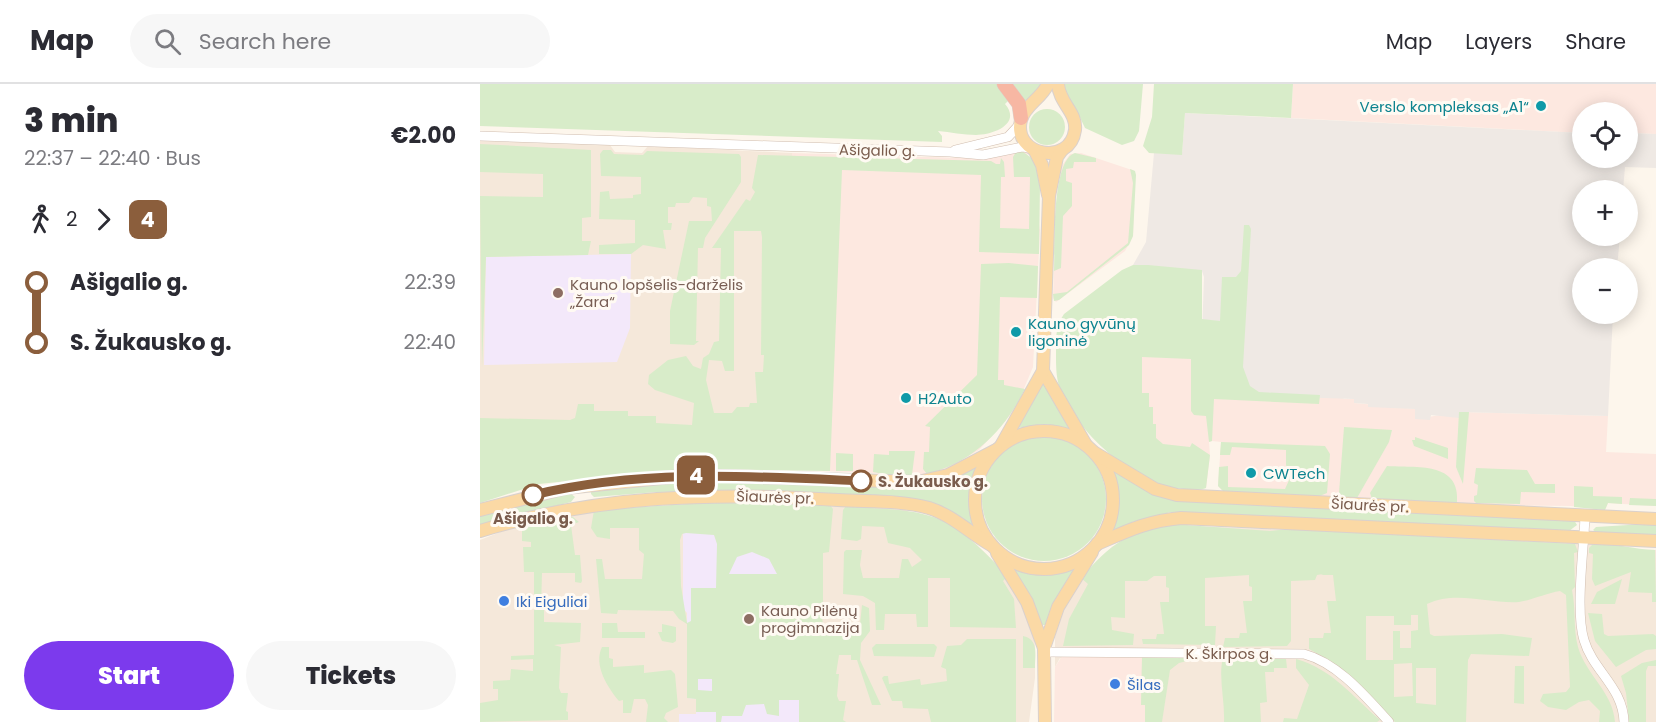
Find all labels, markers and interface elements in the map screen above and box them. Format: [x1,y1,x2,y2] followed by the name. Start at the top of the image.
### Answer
[130,14,550,68] search box
[30,21,94,60] text: Map
[151,25,184,58] icon: search
[199,26,331,57] text: Search here
[1386,27,1432,56] text: Map
[1465,27,1532,56] text: Layers
[1565,27,1626,56] text: Share
[1360,96,1529,117] place label: Verslo kompleksas „A1“
[24,97,118,144] text: 3 min
[1534,99,1548,113] marker: Verslo kompleksas „A1“
[1572,102,1638,324] map controls
[1572,102,1638,168] button: locate
[391,120,456,151] text: €2.00
[839,139,915,161] street label: Ašigalio g.
[24,144,201,172] text: 22:37 – 22:40 · Bus
[1572,180,1638,246] button: +
[24,203,57,236] icon: walk
[87,203,120,236] icon: forward
[66,205,78,233] text: 2
[141,205,155,234] text: 4
[1572,258,1638,324] button: −
[70,267,188,298] text: Ašigalio g.
[404,268,456,296] text: 22:39
[569,274,743,312] place label: Kauno lopšelis-darželis „Žara“
[551,286,565,300] marker: Kauno lopšelis-darželis „Žara“
[1028,313,1136,351] place label: Kauno gyvūnų ligoninė
[1009,325,1023,339] marker: Kauno gyvūnų ligoninė
[70,327,231,358] text: S. Žukausko g.
[404,328,456,356] text: 22:40
[918,388,972,409] place label: H2Auto
[899,391,913,405] marker: H2Auto
[676,456,716,494] line badge: 4
[689,461,703,490] text: 4
[1263,463,1325,484] place label: CWTech
[1244,466,1258,480] marker: CWTech
[850,470,872,492] marker: S. Žukausko g.
[878,471,988,492] place label: S. Žukausko g.
[522,484,544,506] marker: Ašigalio g.
[736,485,814,509] street label: Šiaurės pr.
[1331,492,1409,518] street label: Šiaurės pr.
[493,508,573,529] place label: Ašigalio g.
[516,591,587,612] place label: Iki Eiguliai
[497,594,511,608] marker: Iki Eiguliai
[761,600,860,638] place label: Kauno Pilėnų progimnazija
[742,612,756,626] marker: Kauno Pilėnų progimnazija
[24,641,234,710] button: Start
[246,641,456,710] button: Tickets
[1186,643,1272,664] street label: K. Škirpos g.
[1127,674,1161,695] place label: Šilas
[1108,677,1122,691] marker: Šilas

